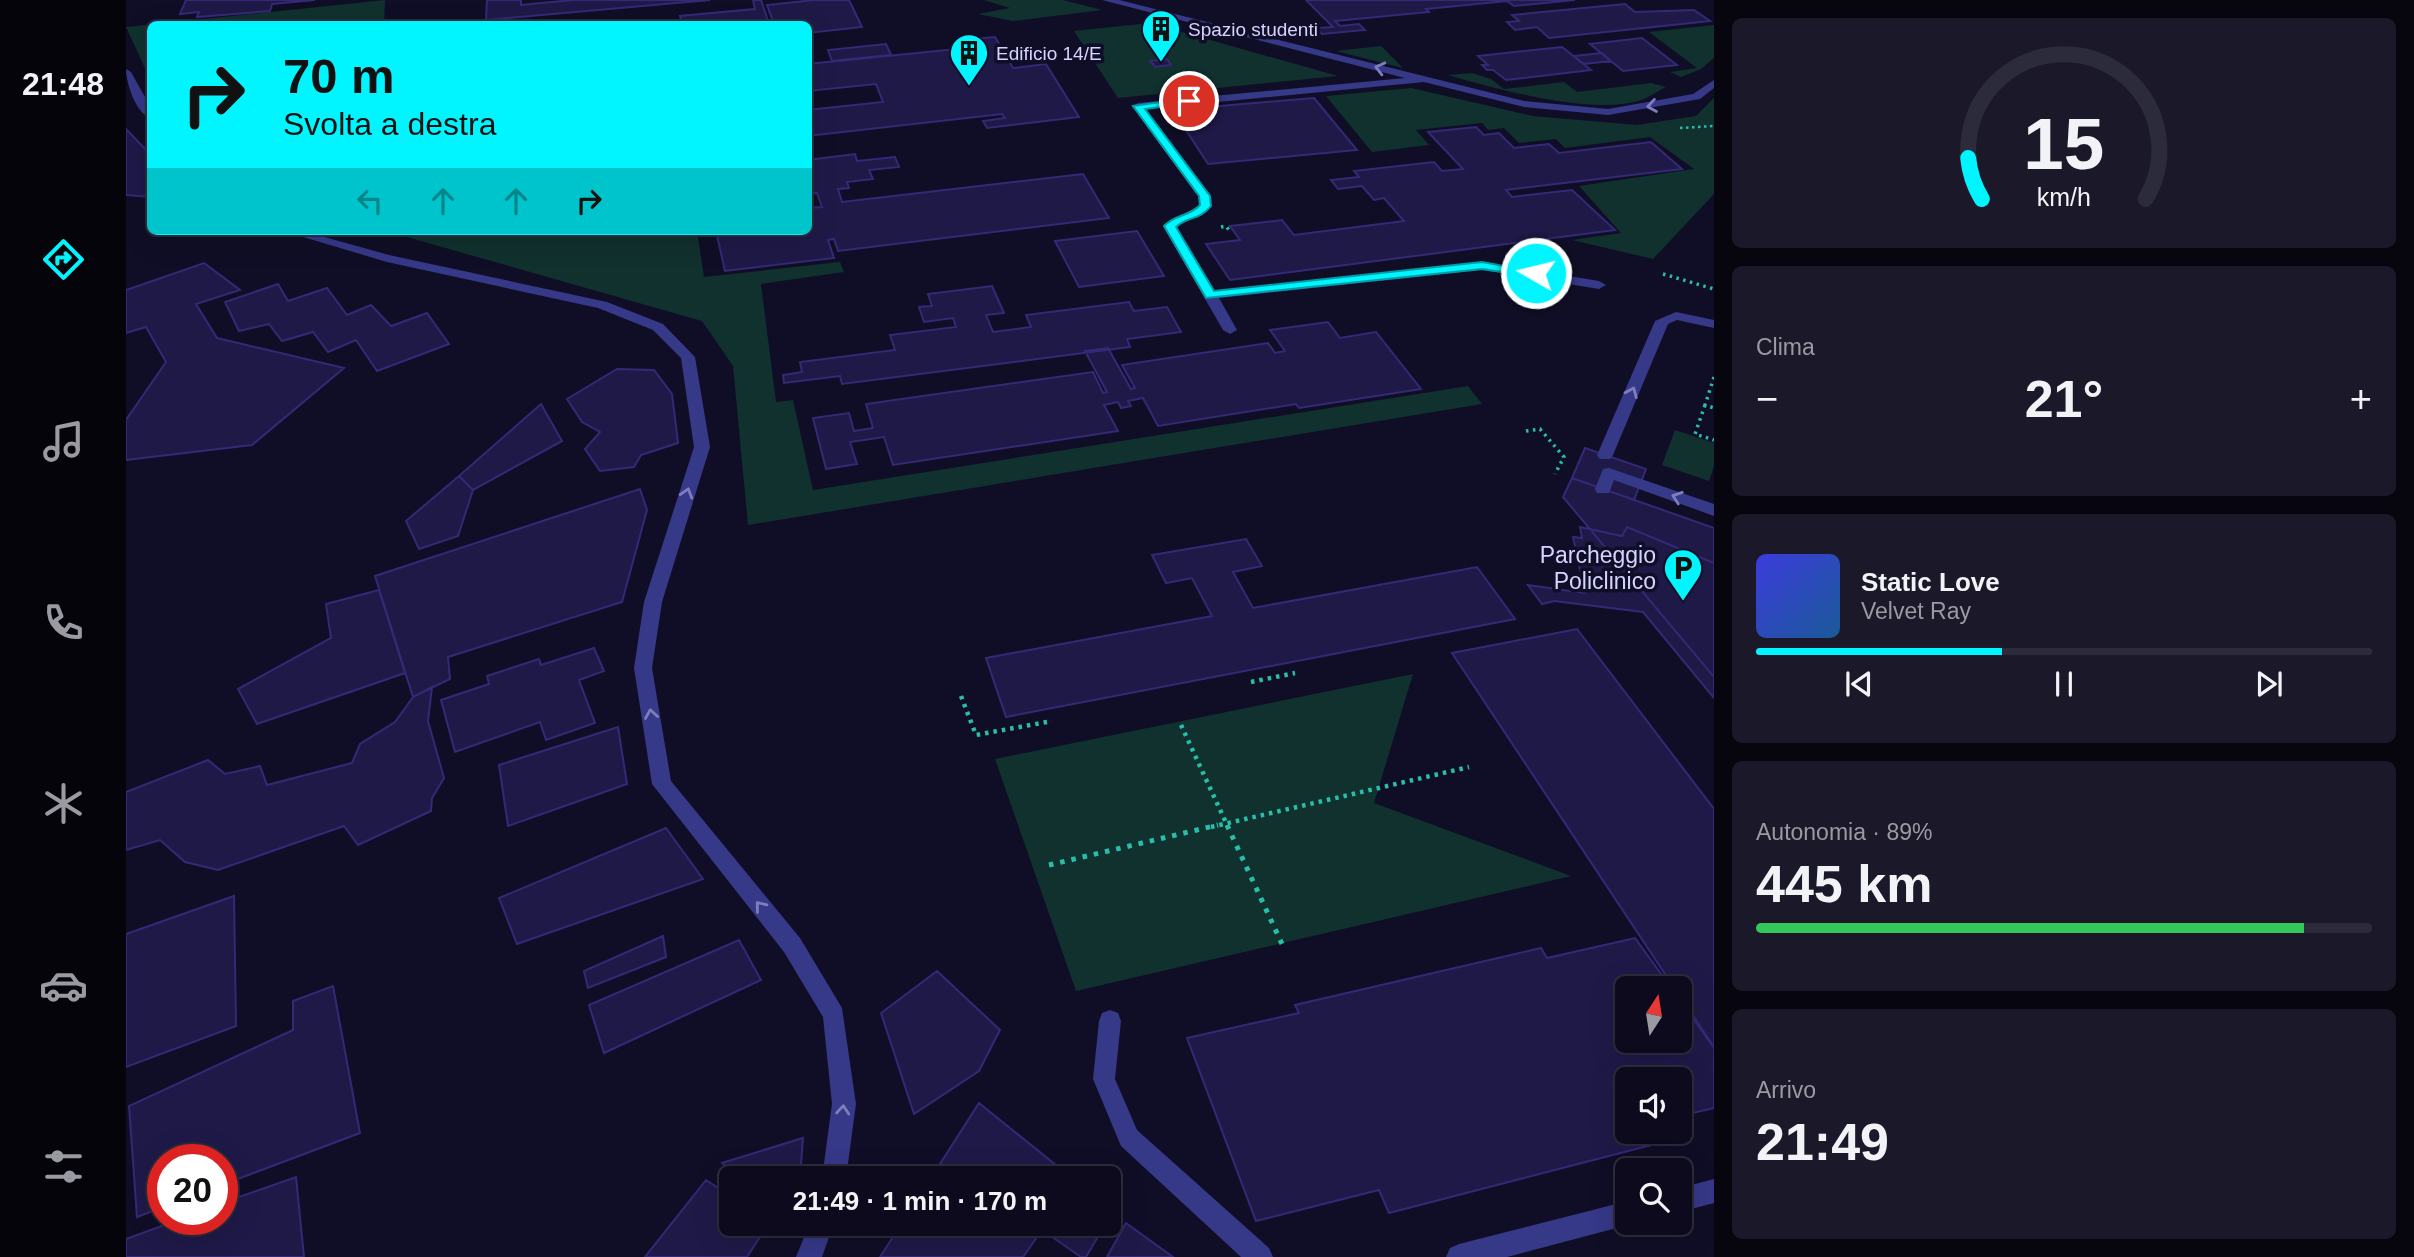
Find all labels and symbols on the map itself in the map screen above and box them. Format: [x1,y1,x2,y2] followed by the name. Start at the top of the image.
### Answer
[1140,8,1182,63] building icon: Spazio studenti
[1188,19,1318,40] place label: Spazio studenti
[948,32,990,87] building icon: Edificio 14/E
[996,43,1102,64] place label: Edificio 14/E
[1375,61,1387,76] one-way arrow
[1159,71,1219,131] pin
[1646,98,1658,113] one-way arrow
[1499,236,1573,310] position arrow
[1624,387,1638,399] one-way arrow
[679,487,693,500] one-way arrow
[1672,491,1684,505] one-way arrow
[1540,542,1656,594] place label: Parcheggio Policlinico
[1662,547,1704,602] parking icon: Parcheggio Policlinico
[644,708,659,720] one-way arrow
[756,902,769,914] one-way arrow
[1615,976,1692,1054] north arrow
[835,1104,850,1115] one-way arrow
[147,1144,238,1235] speed limit sign: 20

